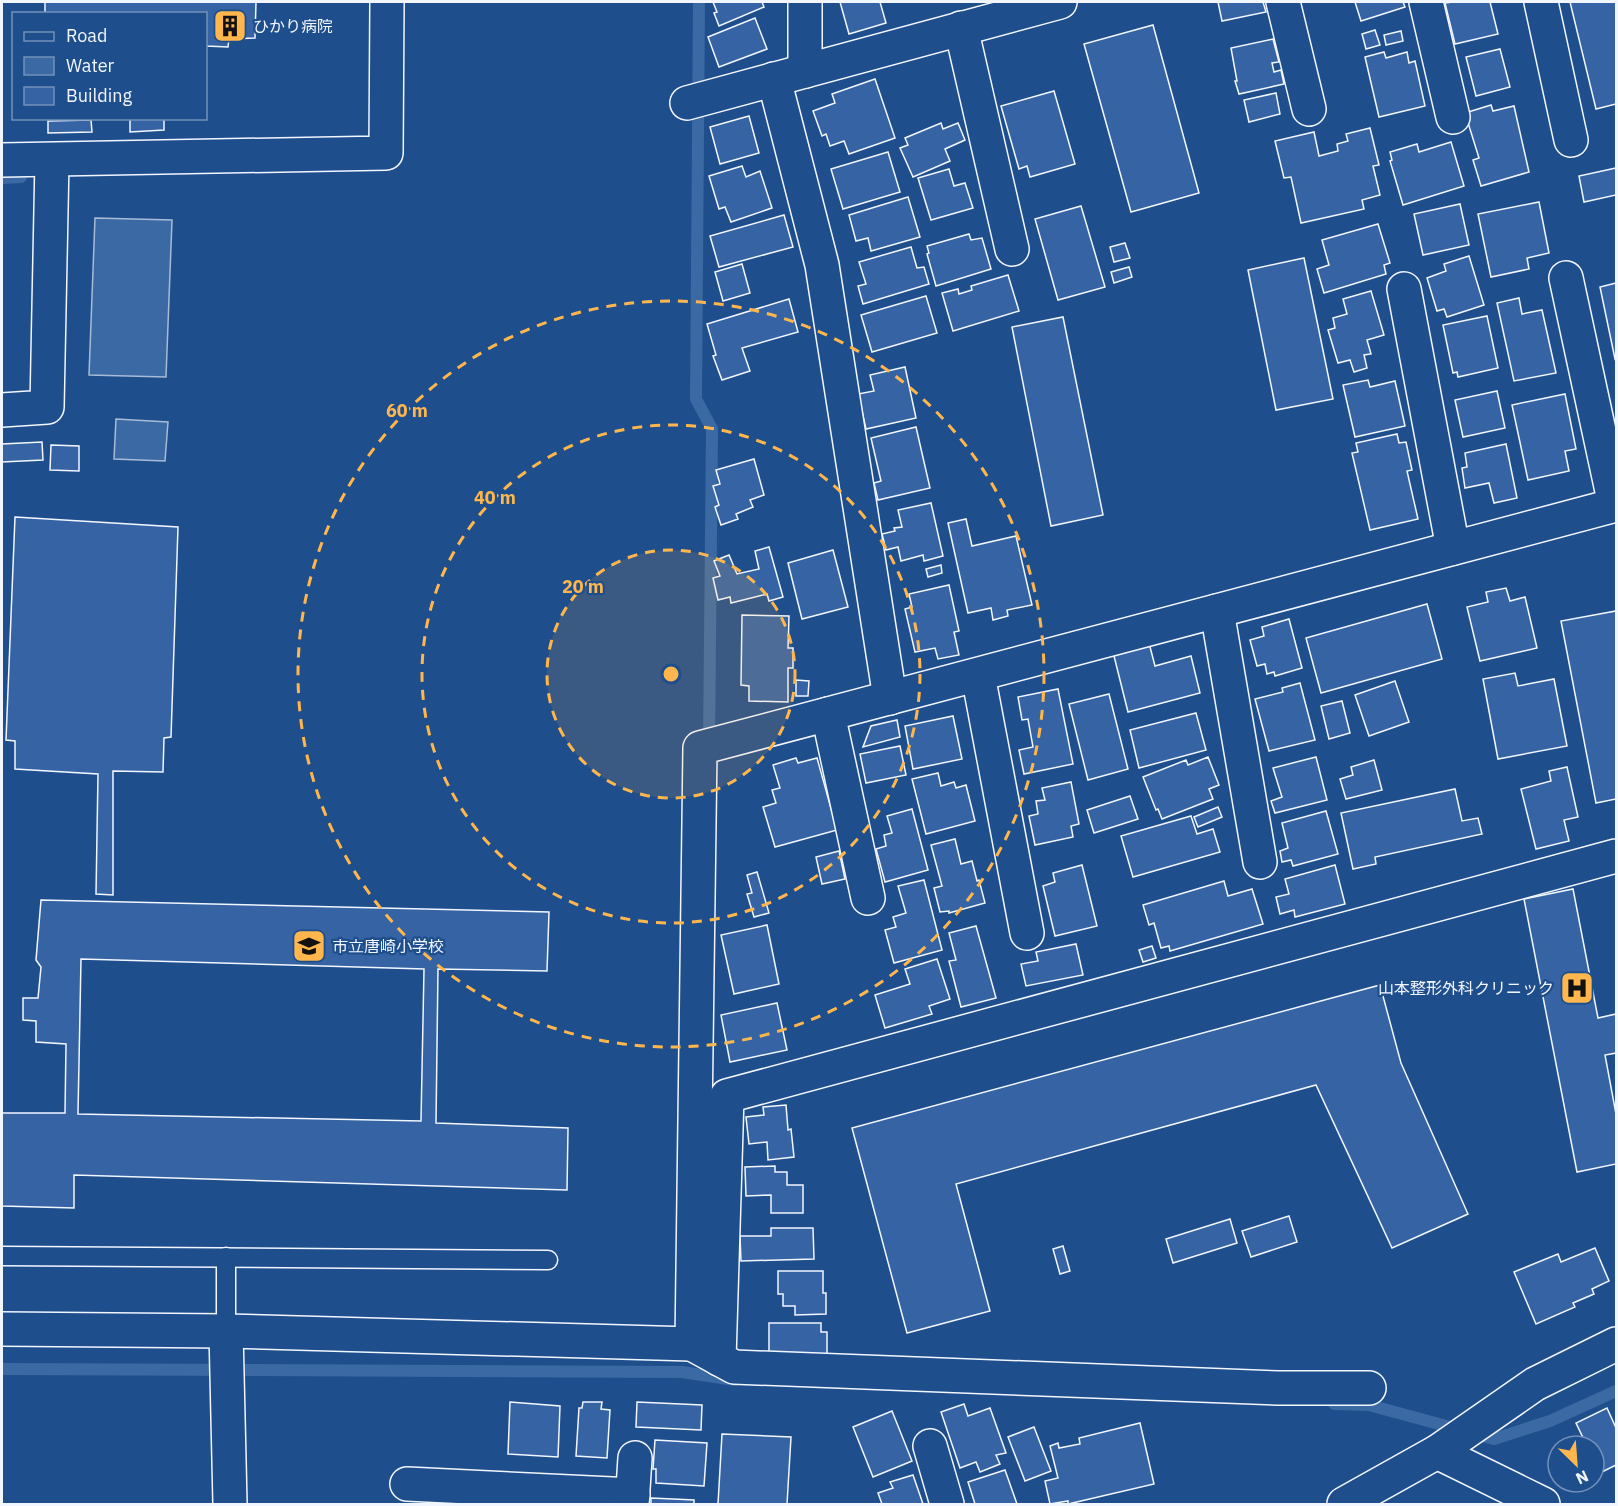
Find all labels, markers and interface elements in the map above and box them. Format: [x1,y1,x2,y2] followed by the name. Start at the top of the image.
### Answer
[212,8,248,44] building icon: ひかり病院
[12,12,207,120] legend
[253,16,333,36] place label: ひかり病院
[66,24,107,47] text: Road
[66,54,115,77] text: Water
[66,84,133,107] text: Building
[386,399,428,422] text: 60 m
[474,486,516,509] text: 40 m
[562,575,604,598] text: 20 m
[661,664,681,684] centre of rings
[291,928,327,964] school or university icon: 市立唐崎小学校
[332,936,444,956] place label: 市立唐崎小学校
[1559,970,1595,1006] hospital icon: 山本整形外科クリニック
[1378,978,1554,998] place label: 山本整形外科クリニック
[1546,1434,1606,1494] north arrow
[1573,1466,1592,1489] text: N

